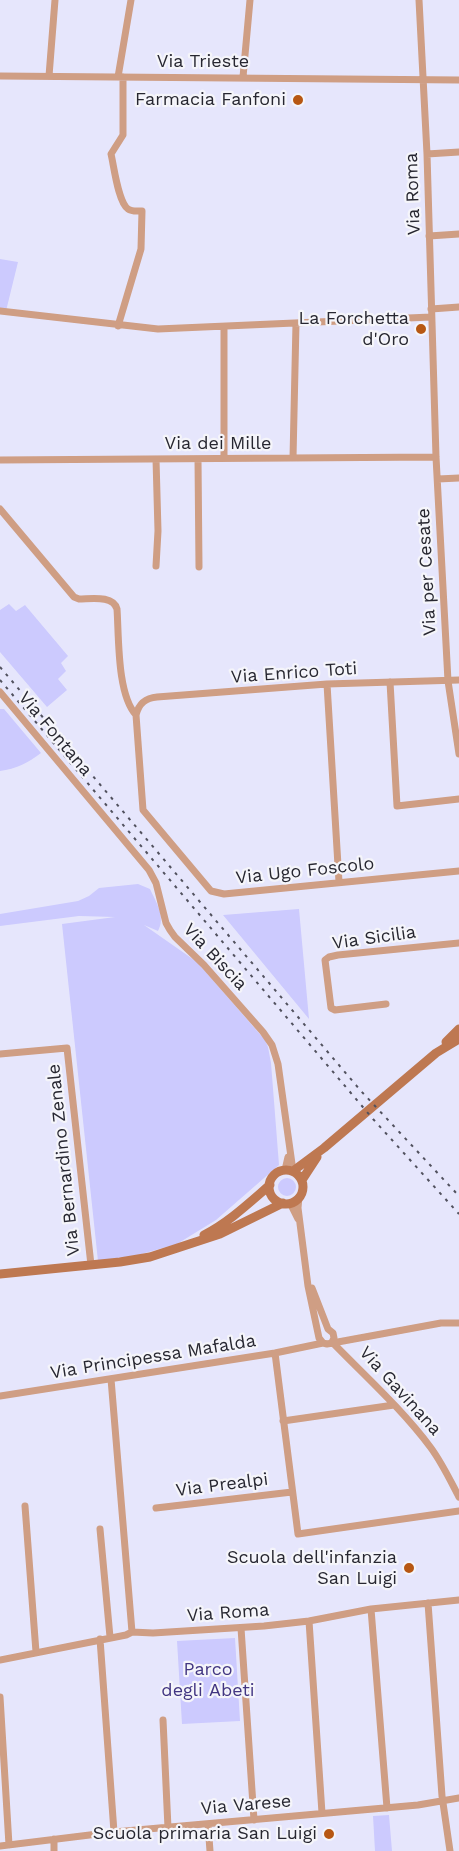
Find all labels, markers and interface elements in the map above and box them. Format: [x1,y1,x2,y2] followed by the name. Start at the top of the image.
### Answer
[157,51,249,73] street label: Via Trieste
[135,89,286,111] place label: Farmacia Fanfoni
[291,93,305,107] marker: Farmacia Fanfoni
[401,152,425,236] street label: Via Roma
[299,308,409,350] place label: La Forchetta d'Oro
[414,322,428,336] marker: La Forchetta d'Oro
[165,433,271,455] street label: Via dei Mille
[413,508,441,636] street label: Via per Cesate
[230,658,358,688] street label: Via Enrico Toti
[13,687,97,781] street label: Via Fontana
[235,853,375,889] street label: Via Ugo Foscolo
[179,919,251,995] street label: Via Biscia
[331,921,417,955] street label: Via Sicilia
[43,1063,85,1257] street label: Via Bernardino Zenale
[49,1330,257,1384] street label: Via Principessa Mafalda
[354,1342,446,1440] street label: Via Gavinana
[175,1469,269,1501] street label: Via Prealpi
[227,1547,397,1590] place label: Scuola dell'infanzia San Luigi
[402,1561,416,1575] marker: Scuola dell'infanzia San Luigi
[186,1599,270,1627] street label: Via Roma
[161,1659,255,1702] park label: Parco degli Abeti
[200,1790,292,1820] street label: Via Varese
[93,1823,317,1845] place label: Scuola primaria San Luigi
[322,1827,336,1841] marker: Scuola primaria San Luigi

